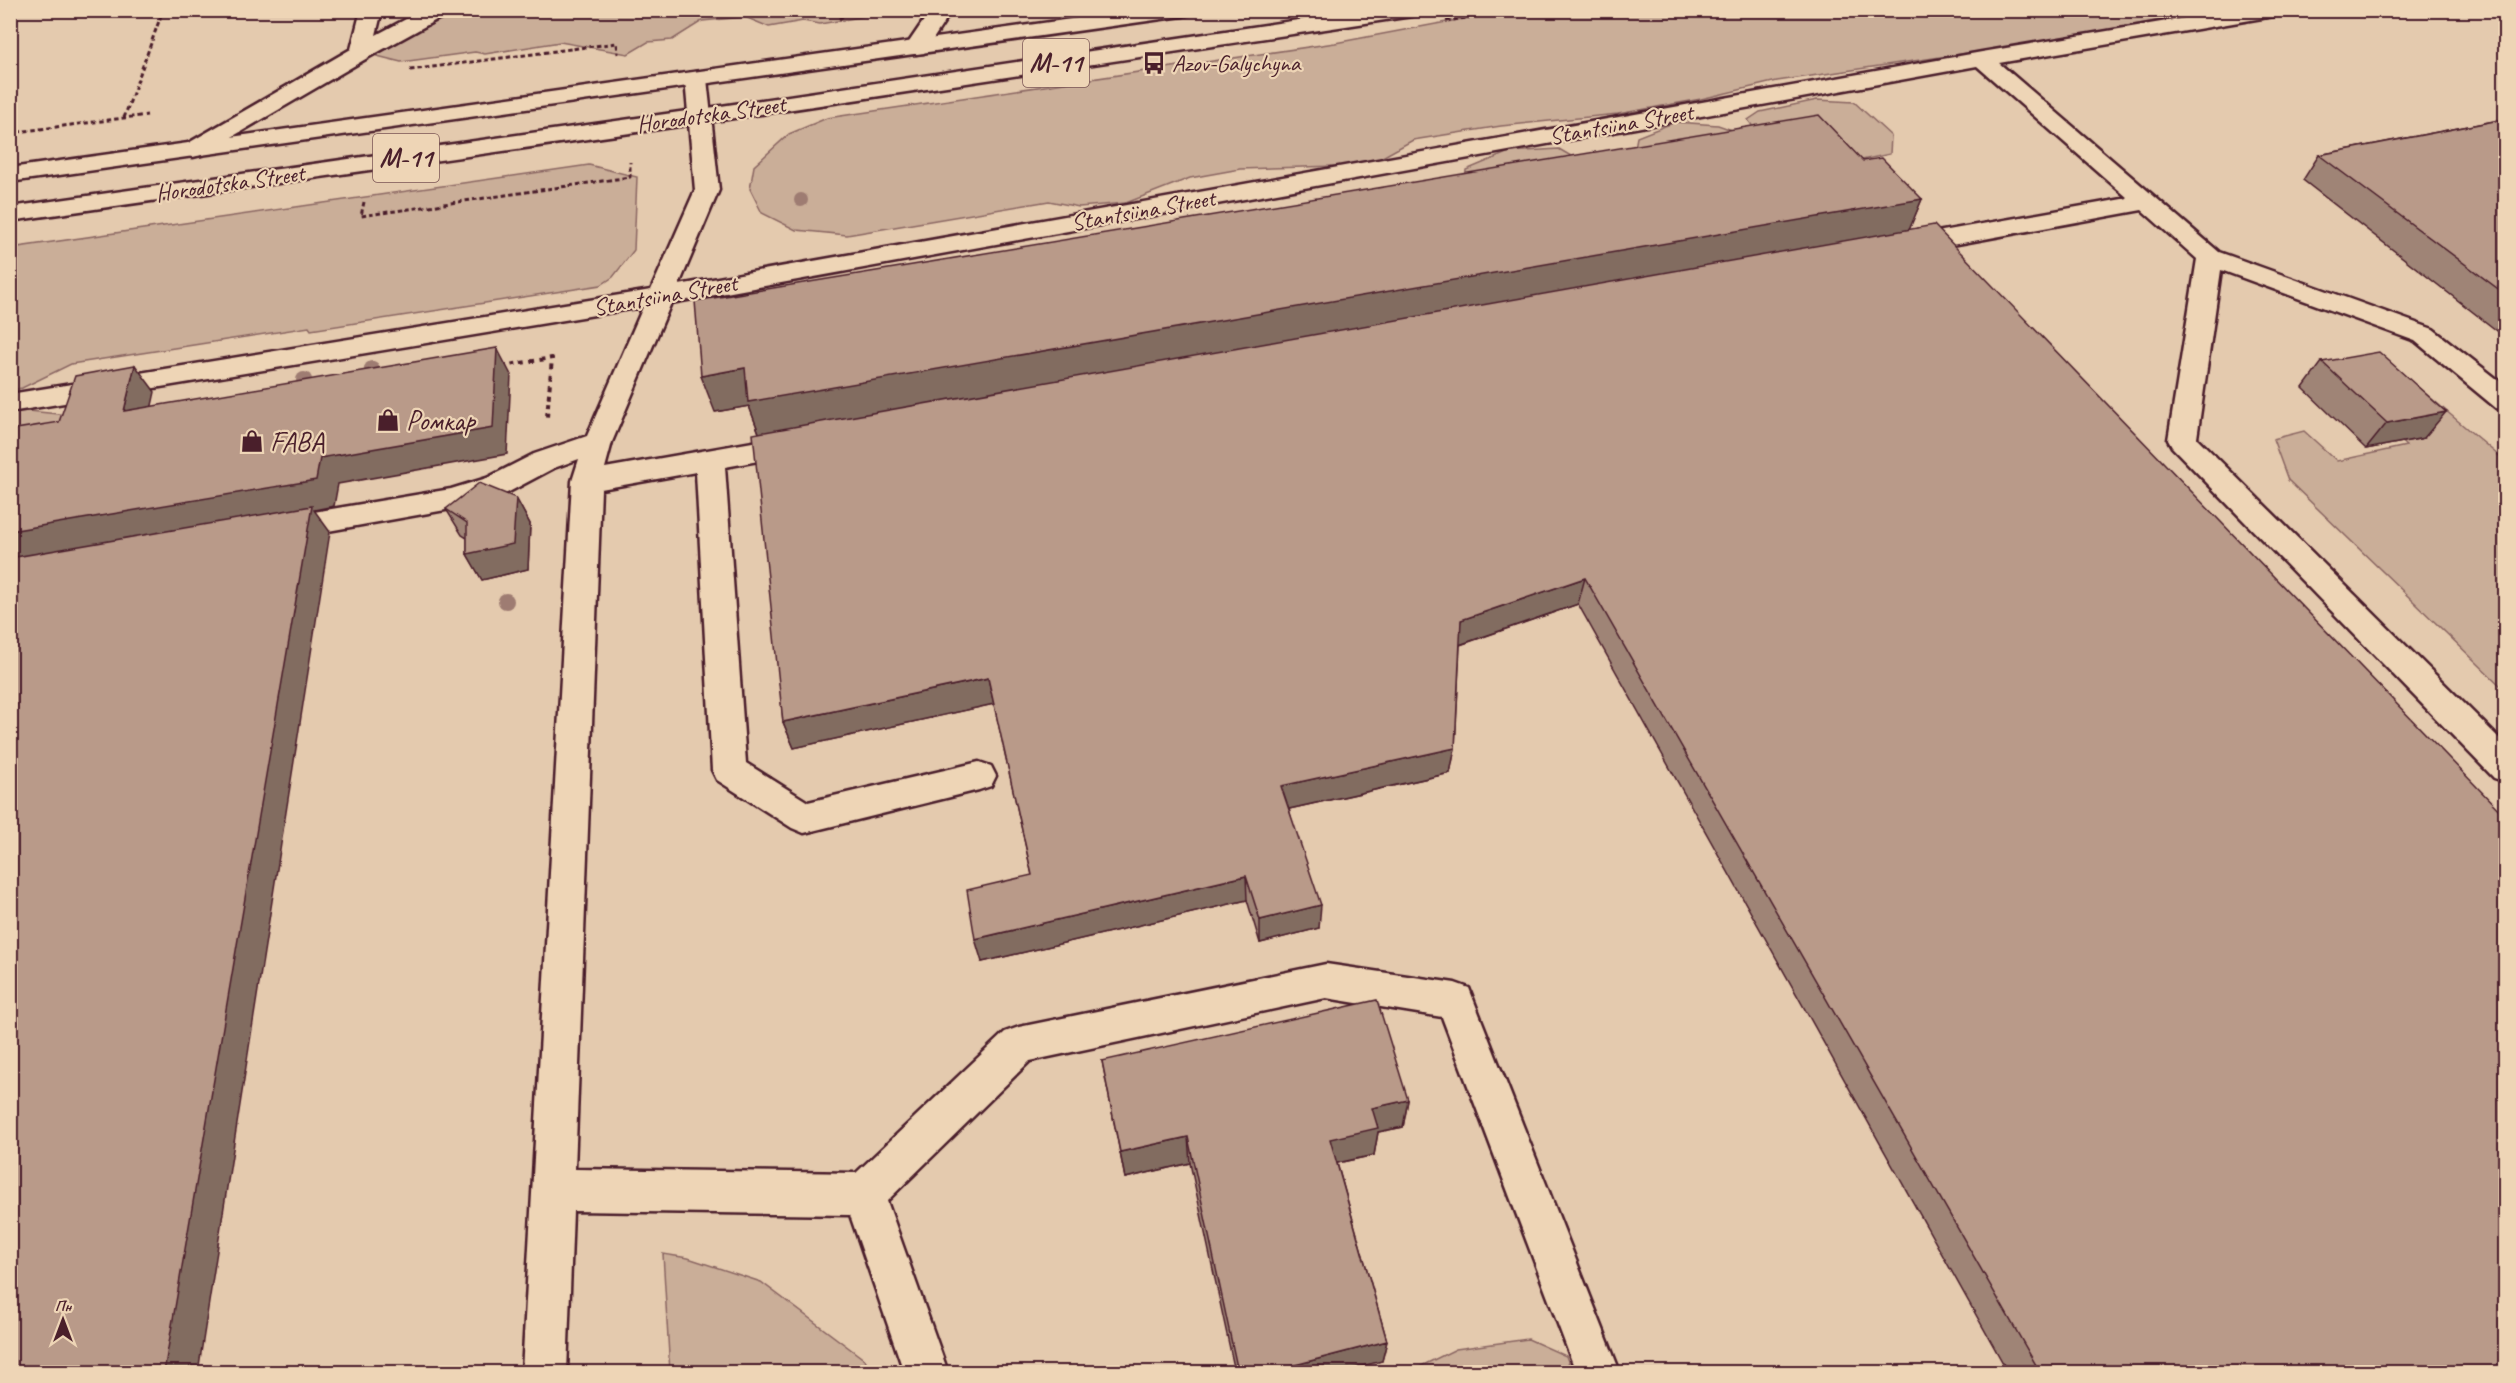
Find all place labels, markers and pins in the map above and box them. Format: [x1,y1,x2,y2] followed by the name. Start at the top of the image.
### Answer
[1172,48,1302,78] place label: Azov-Galychyna
[1141,50,1167,76] bus stop icon: Azov-Galychyna
[406,403,477,438] place label: Ромкар
[375,407,401,433] shop icon: Ромкар
[270,424,325,459] place label: FABA
[239,428,265,454] shop icon: FABA

